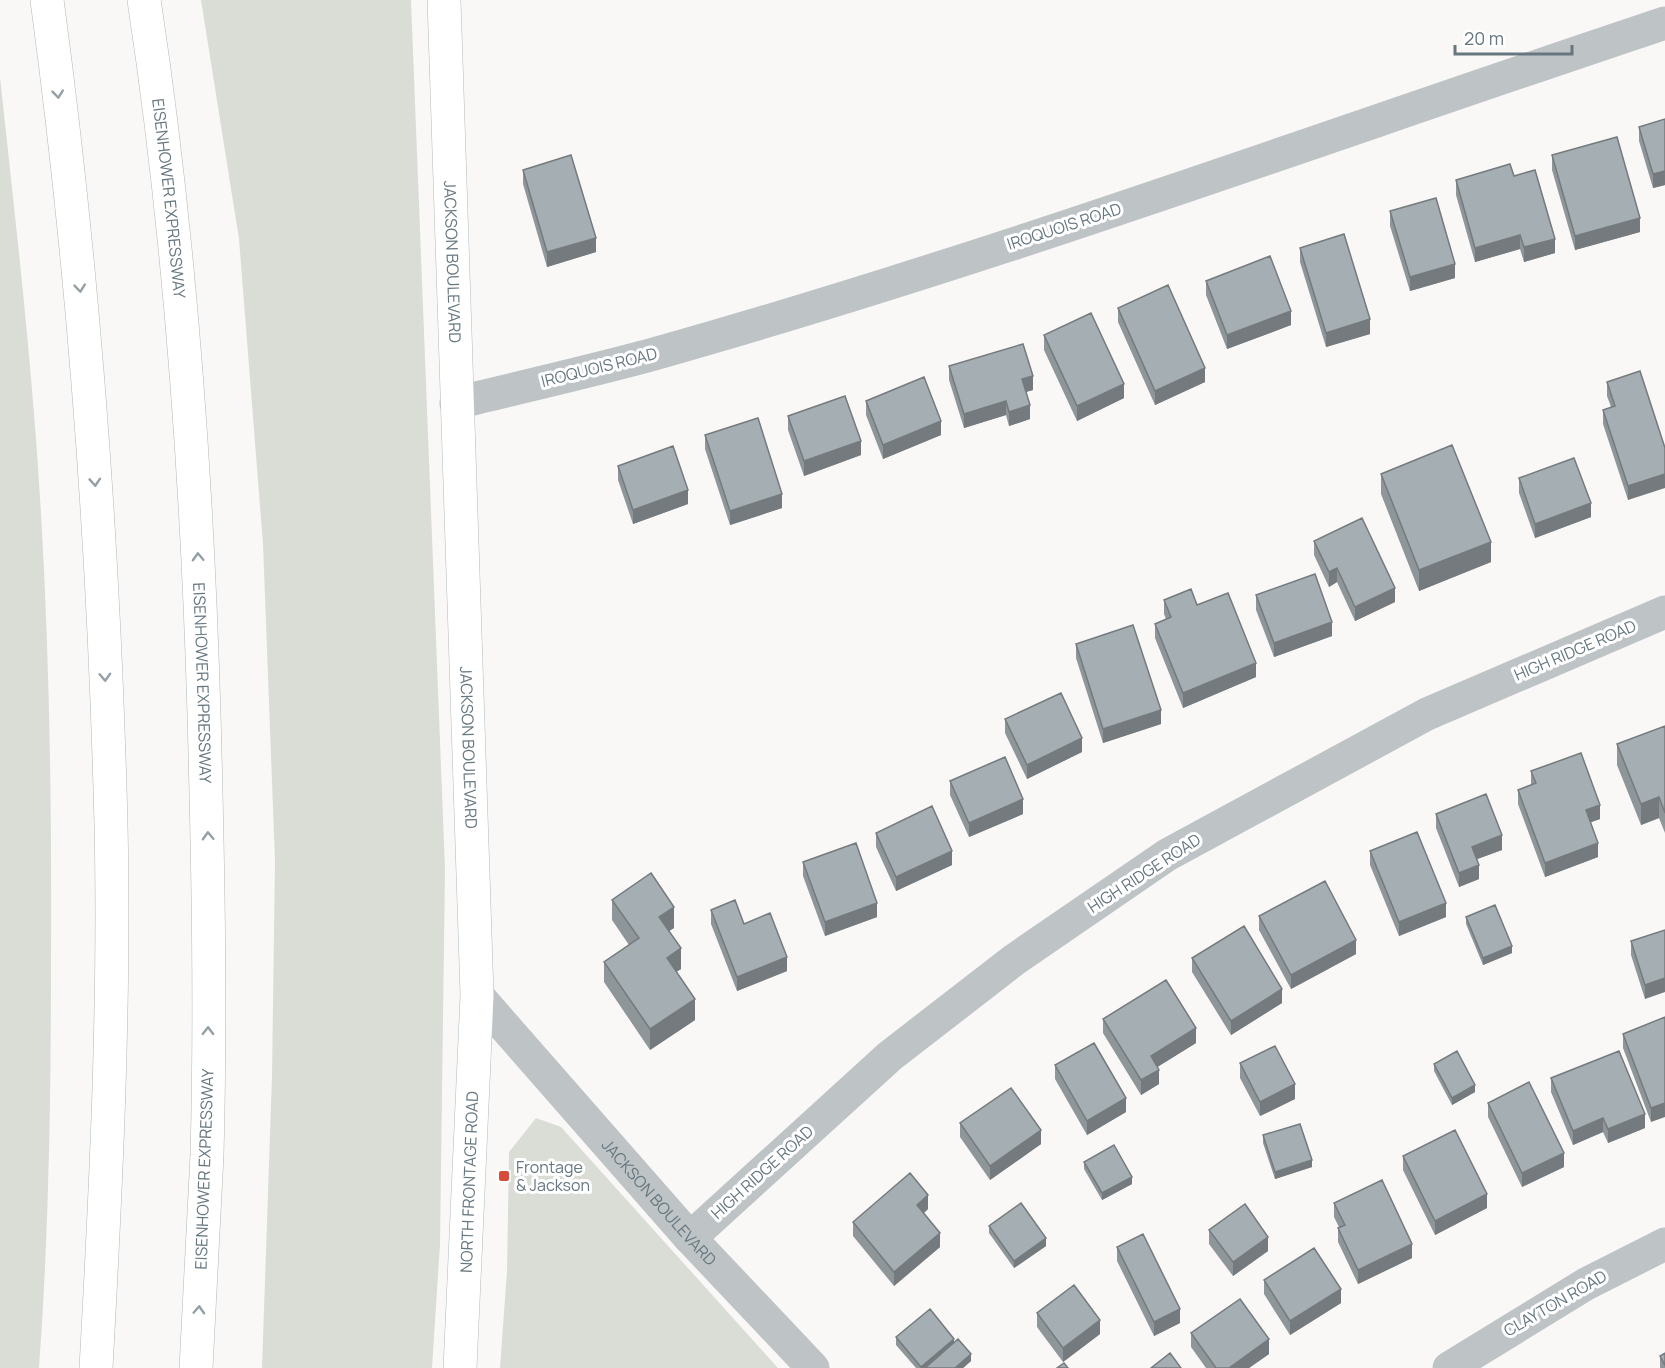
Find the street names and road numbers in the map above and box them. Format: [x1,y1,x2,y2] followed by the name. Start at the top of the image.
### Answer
[147,97,191,299] street label: EISENHOWER EXPRESSWAY
[439,180,466,344] street label: JACKSON BOULEVARD
[1004,197,1124,255] street label: IROQUOIS ROAD
[539,342,660,392] street label: IROQUOIS ROAD
[188,582,217,784] street label: EISENHOWER EXPRESSWAY
[1511,614,1640,686] street label: HIGH RIDGE ROAD
[455,666,482,829] street label: JACKSON BOULEVARD
[1083,828,1205,918] street label: HIGH RIDGE ROAD
[189,1068,219,1270] street label: EISENHOWER EXPRESSWAY
[455,1090,483,1273] street label: NORTH FRONTAGE ROAD
[706,1120,818,1224] street label: HIGH RIDGE ROAD
[597,1134,722,1271] street label: JACKSON BOULEVARD
[1499,1264,1611,1341] street label: CLAYTON ROAD

